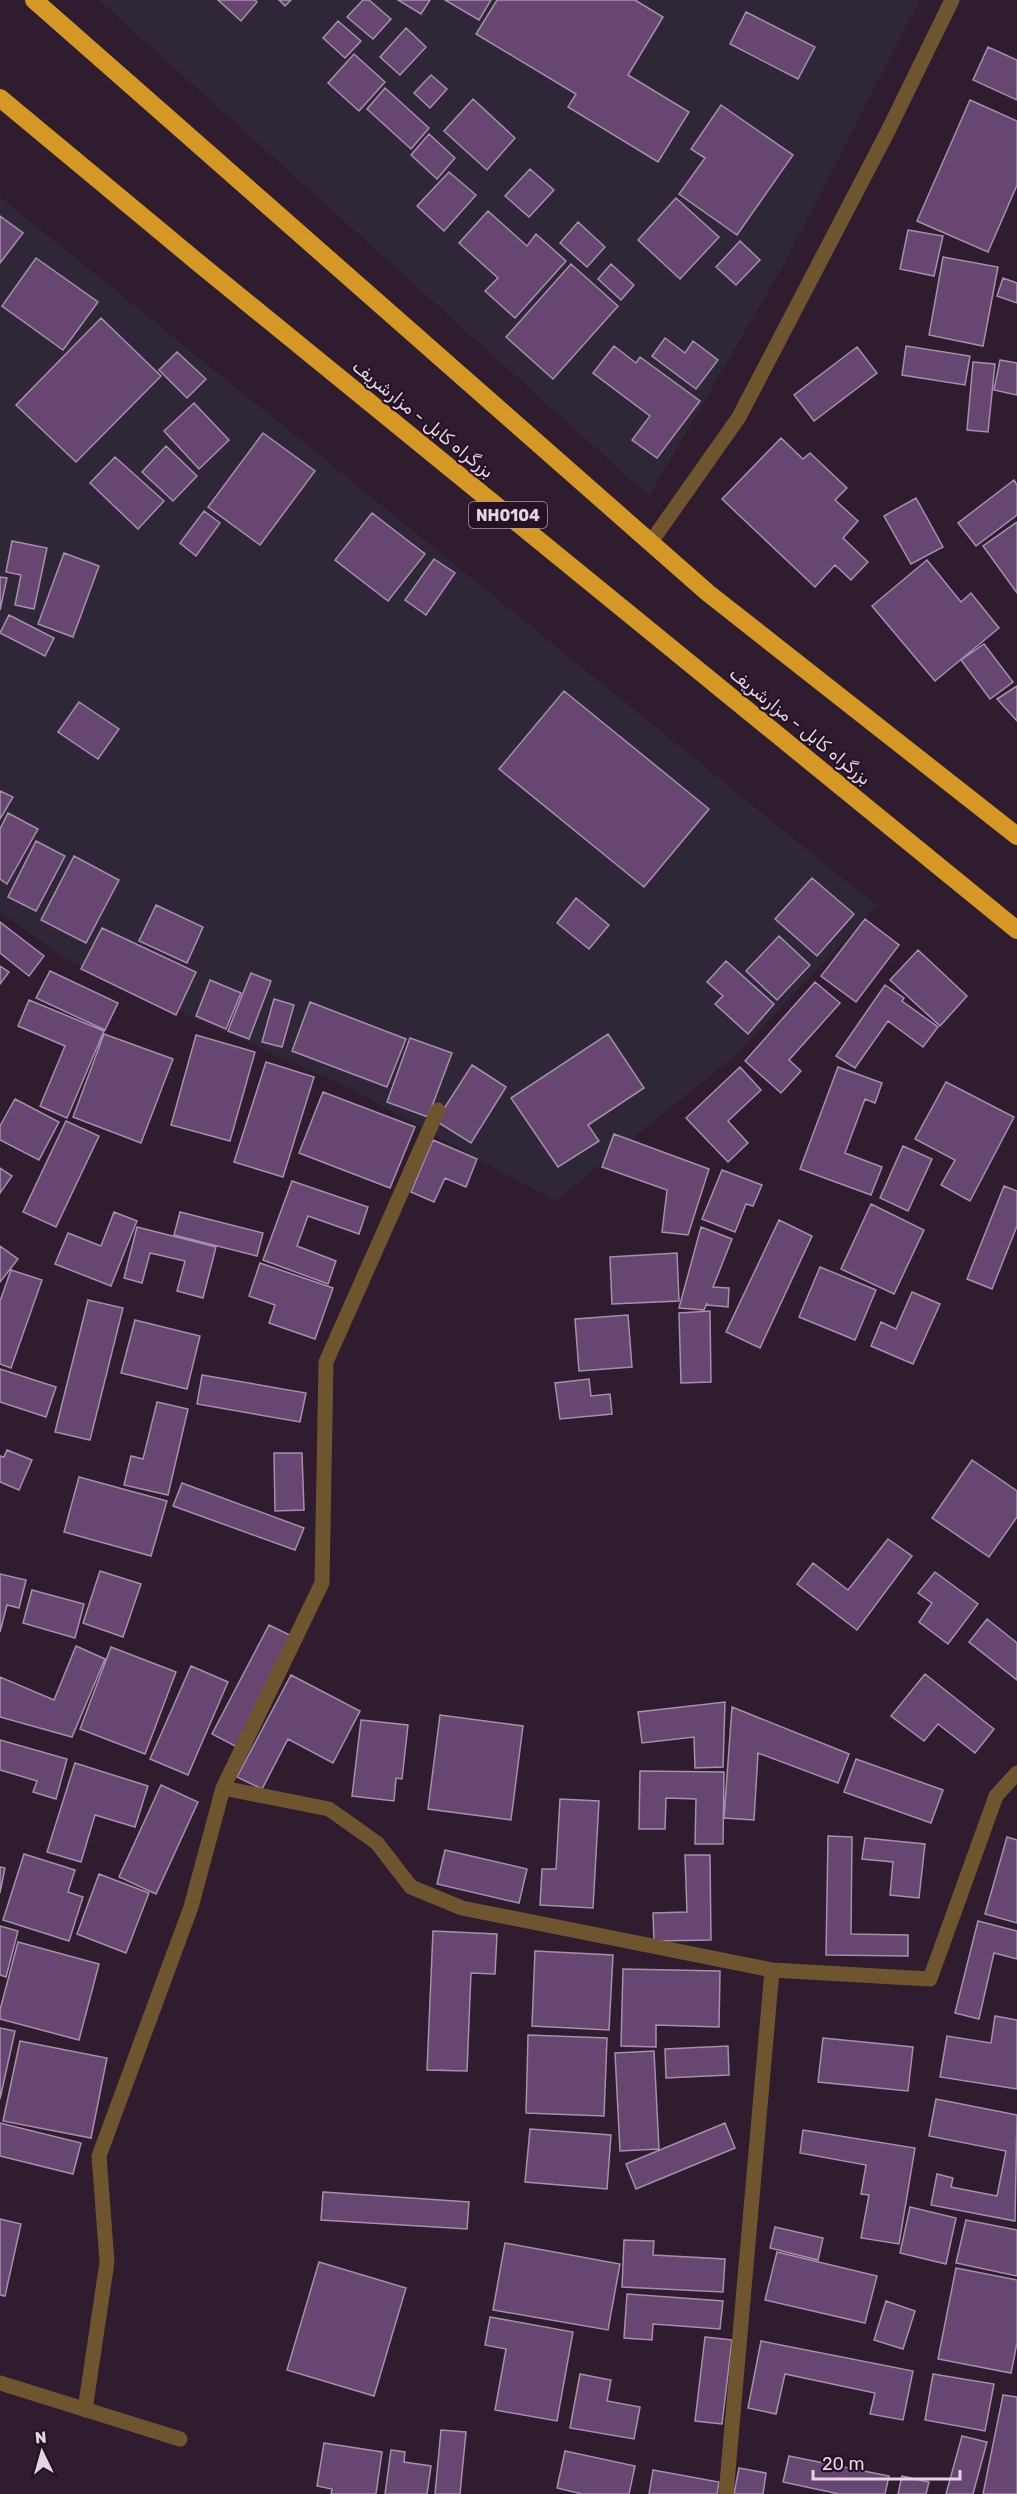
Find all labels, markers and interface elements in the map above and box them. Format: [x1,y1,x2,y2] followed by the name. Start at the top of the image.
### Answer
[348,355,498,483] street label: بزرگراه کابل - مزارشریف
[469,502,547,528] road number: NH0104
[725,662,875,790] street label: بزرگراه کابل - مزارشریف
[12,2422,72,2482] north arrow
[34,2428,47,2448] text: N
[813,2443,960,2481] scale bar
[822,2453,864,2475] text: 20 m

